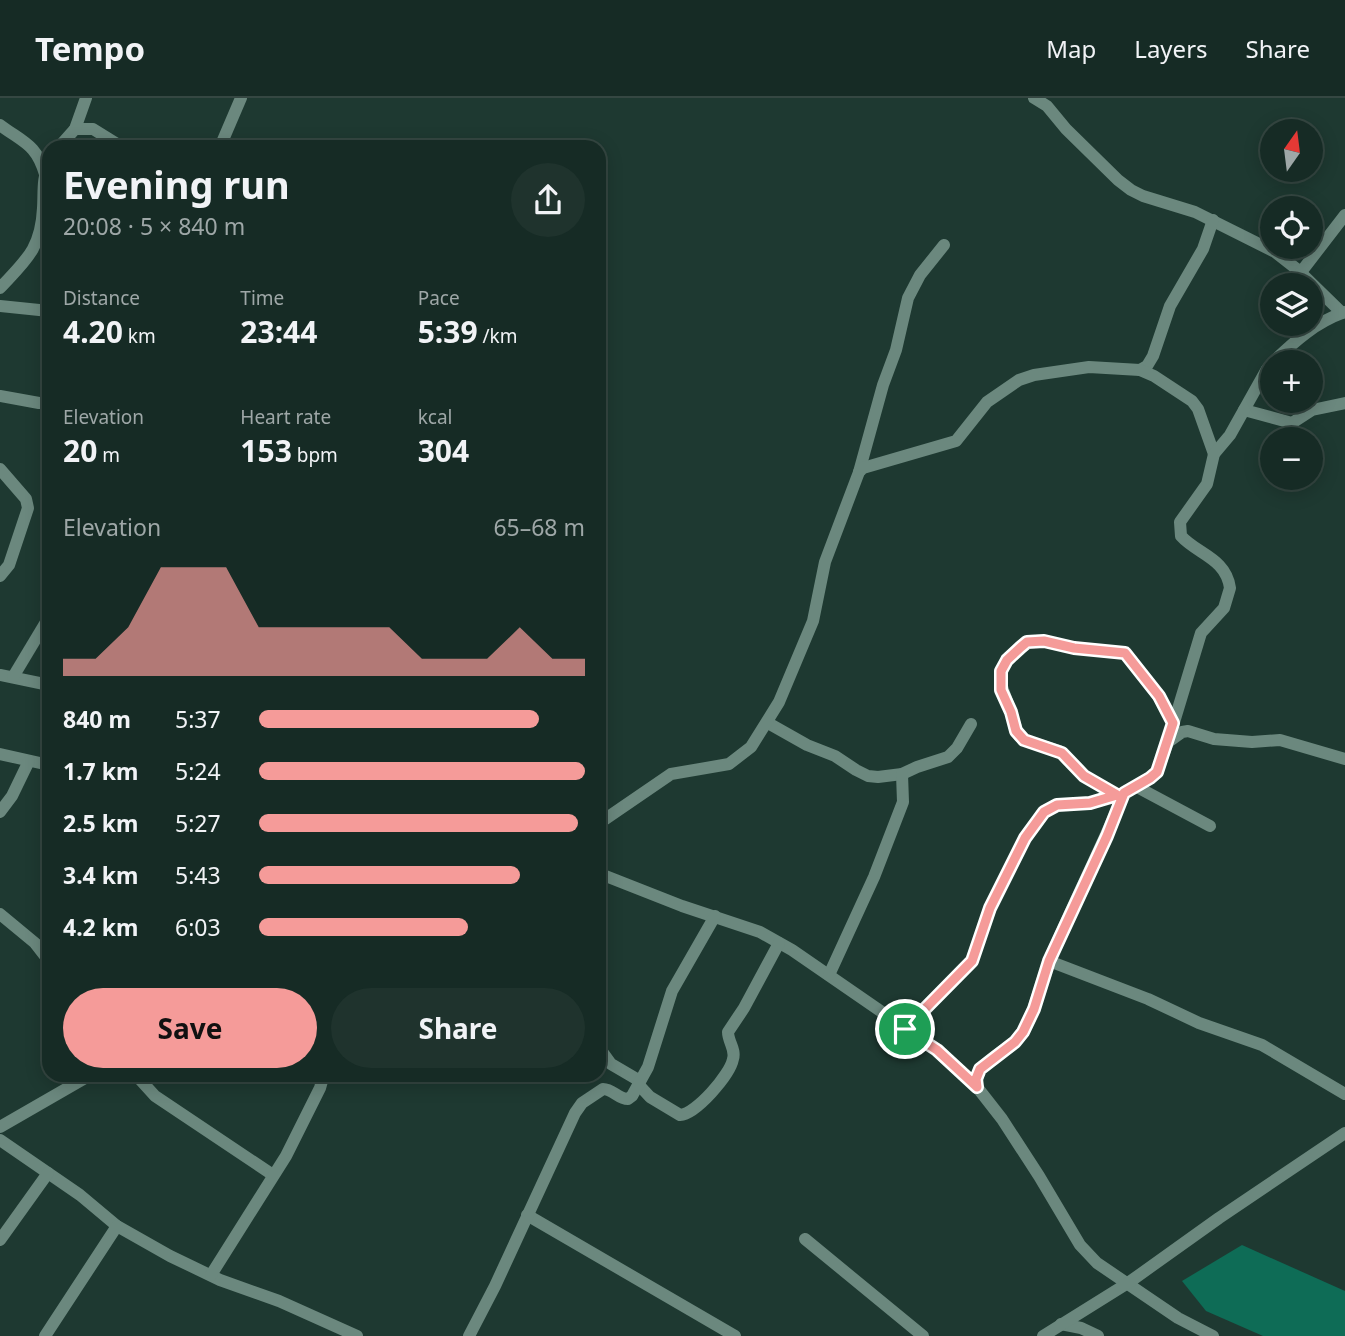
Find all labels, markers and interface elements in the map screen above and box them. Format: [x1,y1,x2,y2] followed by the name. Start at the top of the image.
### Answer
[35,26,145,71] text: Tempo
[1046,32,1096,65] text: Map
[1134,32,1208,65] text: Layers
[1246,32,1310,65] text: Share
[1260,119,1323,182] north arrow
[1260,119,1323,490] map controls
[63,158,290,210] text: Evening run
[511,163,585,237] button: share
[1260,196,1323,259] button: locate
[63,210,245,242] text: 20:08 · 5 × 840 m
[1260,273,1323,336] button: layers
[63,285,140,311] text: Distance
[240,285,284,311] text: Time
[418,285,460,311] text: Pace
[63,311,123,352] text: 4.20
[240,311,317,352] text: 23:44
[418,311,478,352] text: 5:39
[123,323,156,349] text: km
[478,323,518,349] text: /km
[1260,350,1323,413] button: +
[63,404,144,430] text: Elevation
[240,404,331,430] text: Heart rate
[418,404,452,430] text: kcal
[1260,427,1323,490] button: −
[63,430,97,471] text: 20
[240,430,292,471] text: 153
[418,430,469,471] text: 304
[97,442,120,468] text: m
[292,442,338,468] text: bpm
[63,511,161,543] text: Elevation
[493,511,585,543] text: 65–68 m
[63,703,131,735] text: 840 m
[175,703,221,735] text: 5:37
[63,755,138,787] text: 1.7 km
[175,755,221,787] text: 5:24
[63,807,138,839] text: 2.5 km
[175,807,221,839] text: 5:27
[63,859,138,891] text: 3.4 km
[175,859,221,891] text: 5:43
[63,911,138,943] text: 4.2 km
[175,911,221,943] text: 6:03
[63,988,317,1068] button: Save
[331,988,585,1068] button: Share
[875,999,935,1059] pin
[886,1010,924,1048] icon: arrive

